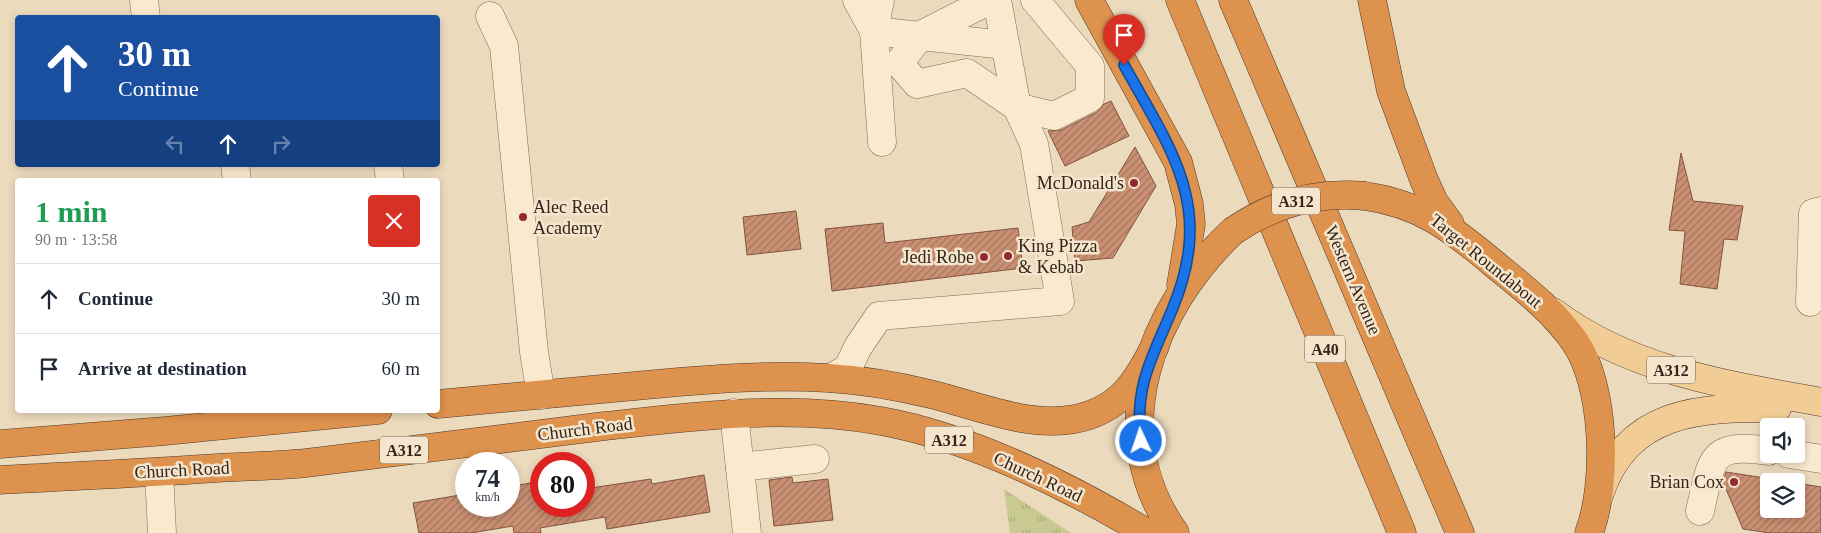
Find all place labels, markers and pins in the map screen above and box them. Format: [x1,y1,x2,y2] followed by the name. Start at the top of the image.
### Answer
[1103,14,1145,65] pin
[1037,173,1124,193] place label: McDonald's
[1128,177,1140,189] marker: McDonald's
[533,197,608,238] place label: Alec Reed Academy
[517,211,529,223] marker: Alec Reed Academy
[1018,236,1097,277] place label: King Pizza & Kebab
[903,247,974,267] place label: Jedi Robe
[1002,250,1014,262] marker: King Pizza & Kebab
[978,251,990,263] marker: Jedi Robe
[1650,472,1724,492] place label: Brian Cox
[1728,476,1740,488] marker: Brian Cox

